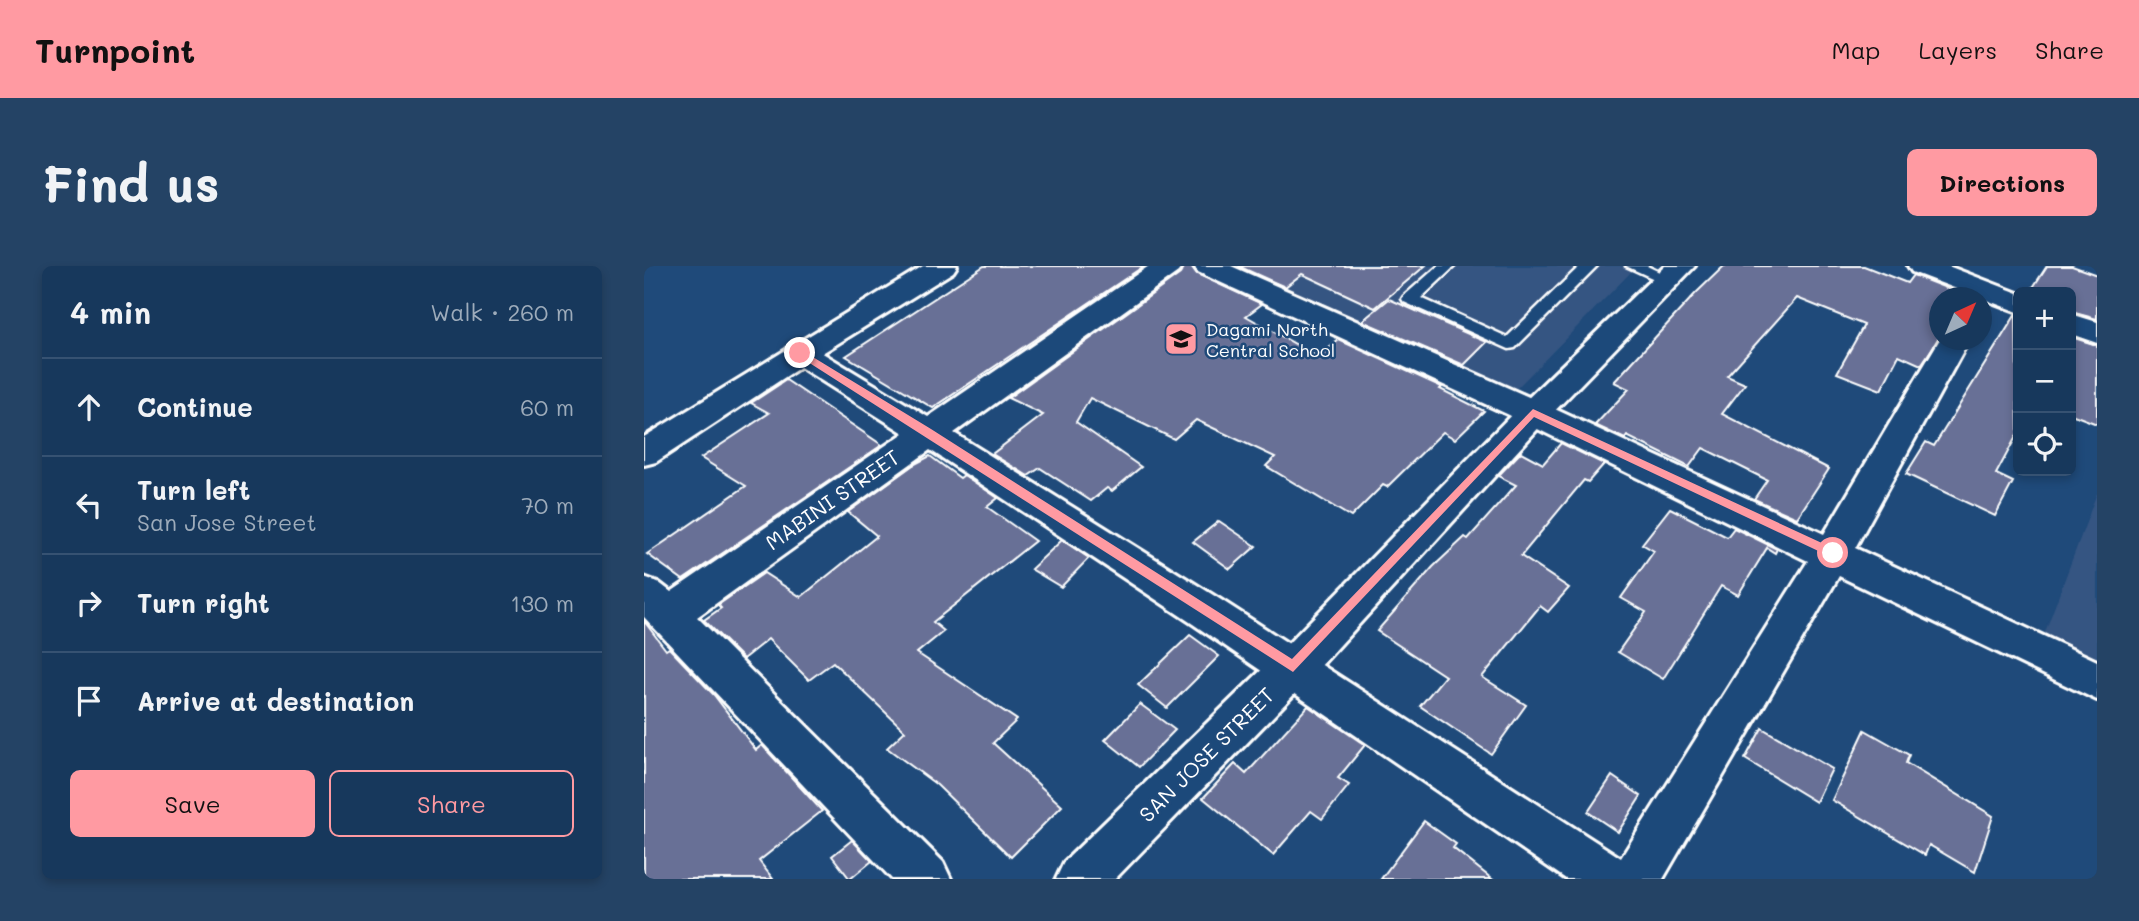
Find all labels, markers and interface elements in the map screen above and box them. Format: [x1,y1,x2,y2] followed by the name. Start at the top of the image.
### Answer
[35,28,195,71] text: Turnpoint
[1832,34,1880,65] text: Map
[1918,34,1997,65] text: Layers
[2035,34,2104,65] text: Share
[1907,149,2097,216] button: Directions
[42,151,220,214] text: Find us
[1929,287,1992,350] north arrow
[2013,287,2076,476] map controls
[2013,287,2076,350] button: +
[70,292,151,332] text: 4 min
[430,297,574,327] text: Walk · 260 m
[1206,317,1335,362] place label: Dagami North Central School
[1162,320,1200,358] school or university icon: Dagami North Central School
[784,337,815,368] route end
[2013,350,2076,413] button: −
[70,388,108,426] icon: ahead
[137,390,253,424] text: Continue
[520,392,574,422] text: 60 m
[2013,413,2076,476] button: locate
[760,443,904,555] street label: MABINI STREET
[137,473,250,507] text: Turn left
[70,486,108,524] icon: left
[521,490,574,520] text: 70 m
[137,507,317,537] text: San Jose Street
[1817,537,1848,568] route start
[70,584,108,622] icon: right
[137,586,270,620] text: Turn right
[510,588,574,618] text: 130 m
[1133,681,1279,827] street label: SAN JOSE STREET
[70,682,108,720] icon: arrive
[137,684,414,718] text: Arrive at destination
[70,770,315,837] button: Save
[329,770,574,837] button: Share

